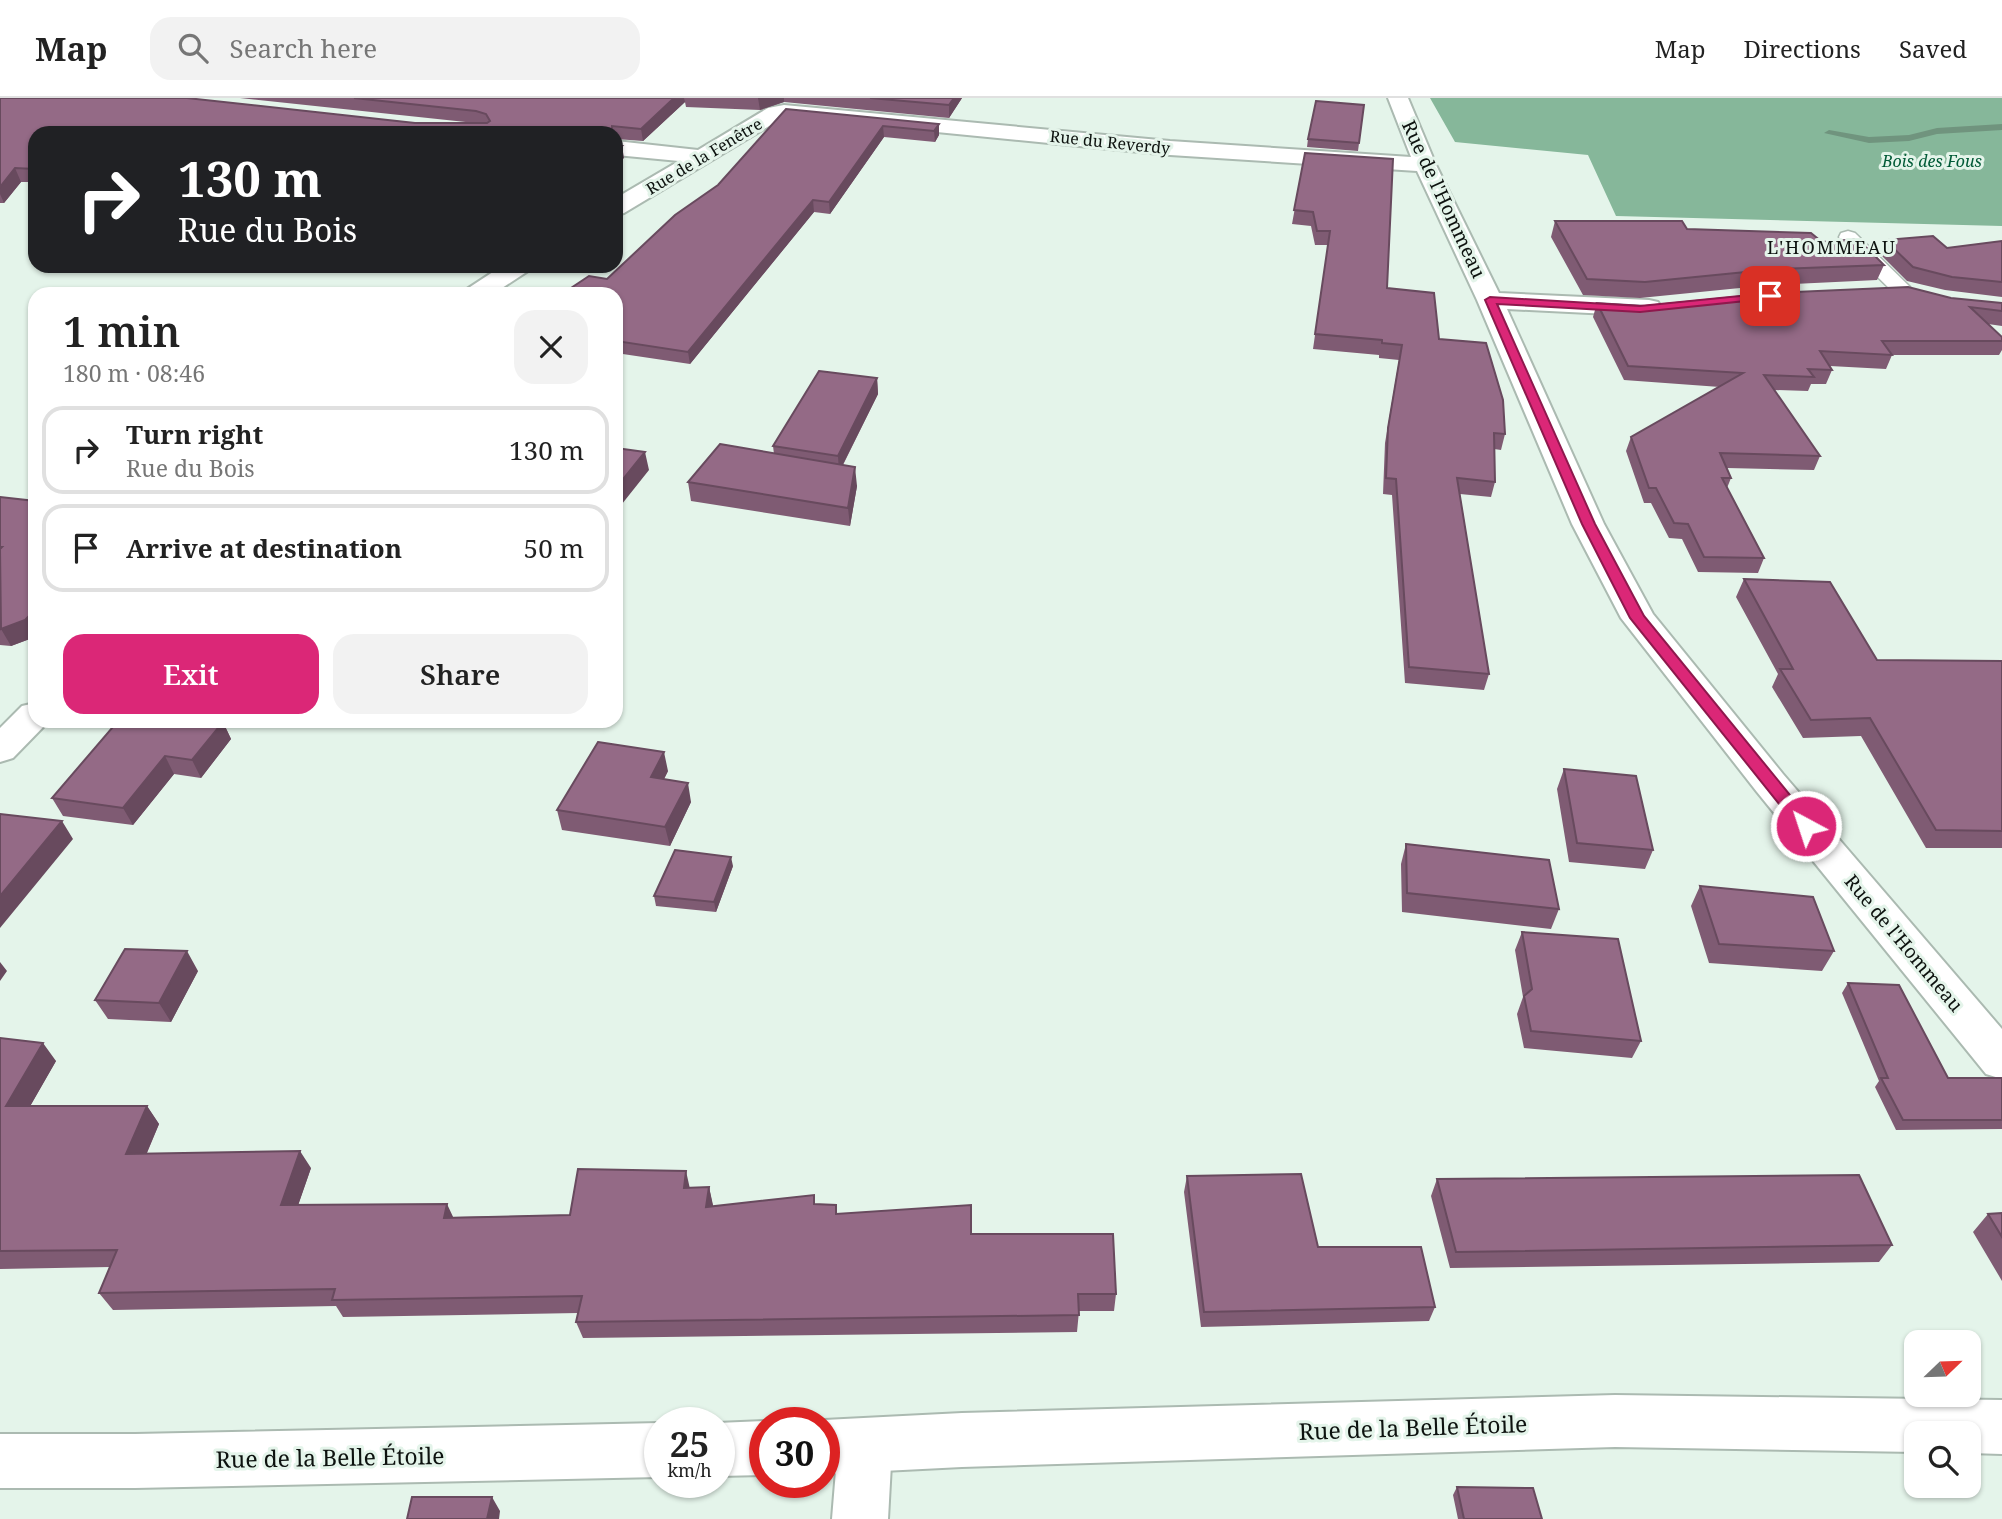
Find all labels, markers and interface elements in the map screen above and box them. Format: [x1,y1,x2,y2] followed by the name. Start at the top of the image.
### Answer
[150,17,640,80] search box
[35,26,108,71] text: Map
[174,29,212,67] icon: search
[230,30,377,66] text: Search here
[1655,32,1706,65] text: Map
[1744,32,1861,65] text: Directions
[1899,32,1967,65] text: Saved
[642,113,766,199] street label: Rue de la Fenêtre
[1396,116,1492,282] street label: Rue de l'Hommeau
[1049,125,1172,159] street label: Rue du Reverdy
[178,145,322,211] text: 130 m
[1881,150,1982,172] park label: Bois des Fous
[63,154,154,245] icon: right
[178,208,357,251] text: Rue du Bois
[1767,235,1897,259] district label: L'HOMMEAU
[1740,266,1800,326] pin
[1751,277,1789,315] icon: arrive
[63,302,180,359] text: 1 min
[514,310,588,384] button: close
[63,357,205,389] text: 180 m · 08:46
[126,416,263,452] text: Turn right
[67,431,105,469] icon: right
[509,432,584,468] text: 130 m
[126,452,255,484] text: Rue du Bois
[67,529,105,567] icon: arrive
[126,530,402,566] text: Arrive at destination
[524,530,584,566] text: 50 m
[63,634,319,714] button: Exit
[333,634,588,714] button: Share
[1769,789,1843,863] position arrow
[1839,869,1969,1017] street label: Rue de l'Hommeau
[1904,1330,1981,1407] north arrow
[1904,1330,1981,1498] map controls
[749,1407,840,1498] speed limit sign: 30
[1298,1407,1528,1447] street label: Rue de la Belle Étoile
[670,1420,709,1467] text: 25
[1904,1421,1981,1498] button: search
[215,1439,445,1475] street label: Rue de la Belle Étoile
[667,1458,712,1482] text: km/h

